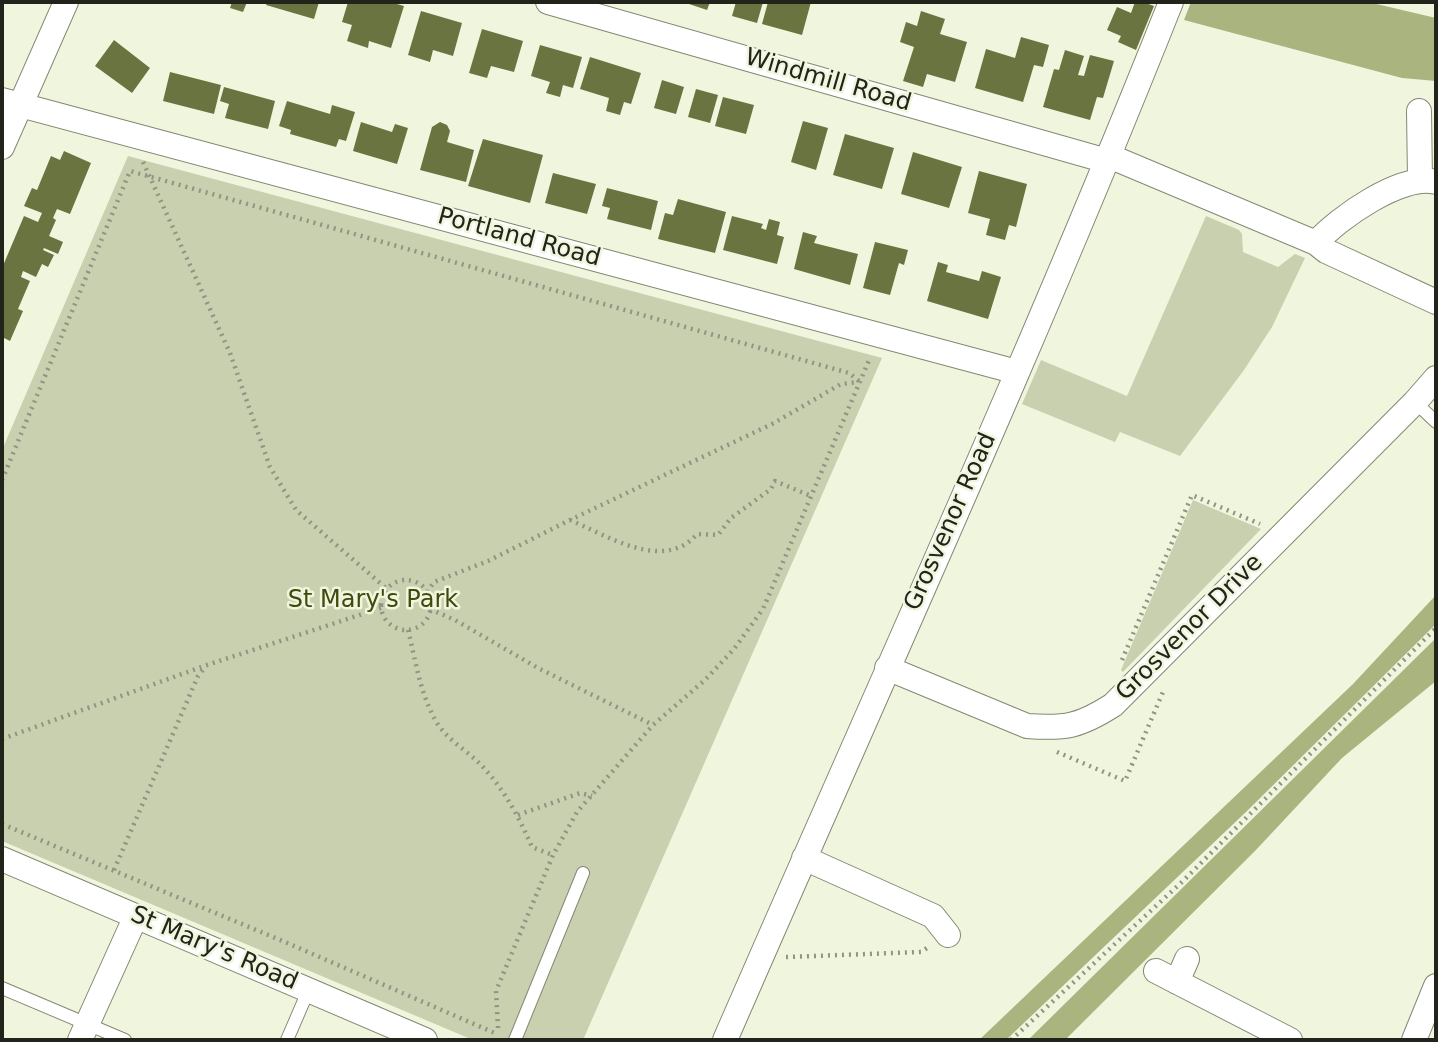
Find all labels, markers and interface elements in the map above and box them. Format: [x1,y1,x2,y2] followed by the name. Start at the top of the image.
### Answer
[742,44,914,118] street label: Windmill Road
[434,202,604,274] street label: Portland Road
[899,429,1003,615] street label: Grosvenor Road
[1111,549,1269,707] street label: Grosvenor Drive
[288,587,458,615] park label: St Mary's Park
[126,901,302,997] street label: St Mary's Road

